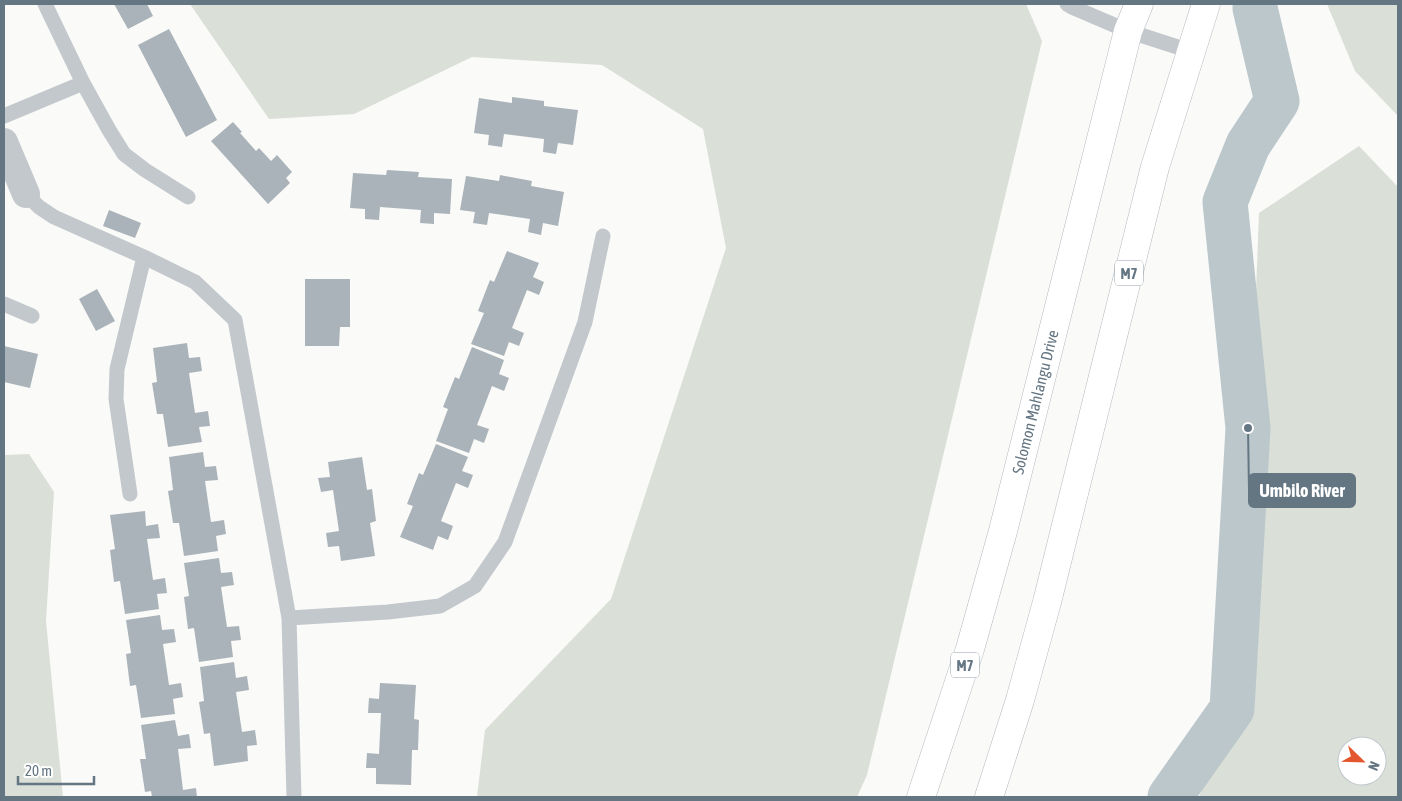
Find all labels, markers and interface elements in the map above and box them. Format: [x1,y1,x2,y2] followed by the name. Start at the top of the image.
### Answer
[1115,260,1143,286] road number: M7
[1008,328,1063,476] street label: Solomon Mahlangu Drive
[1249,474,1355,507] callout: Umbilo River
[1259,480,1345,501] text: Umbilo River
[951,652,979,678] road number: M7
[1337,736,1387,786] north arrow
[18,754,94,786] scale bar
[1365,759,1383,773] text: N
[25,762,52,779] text: 20 m

